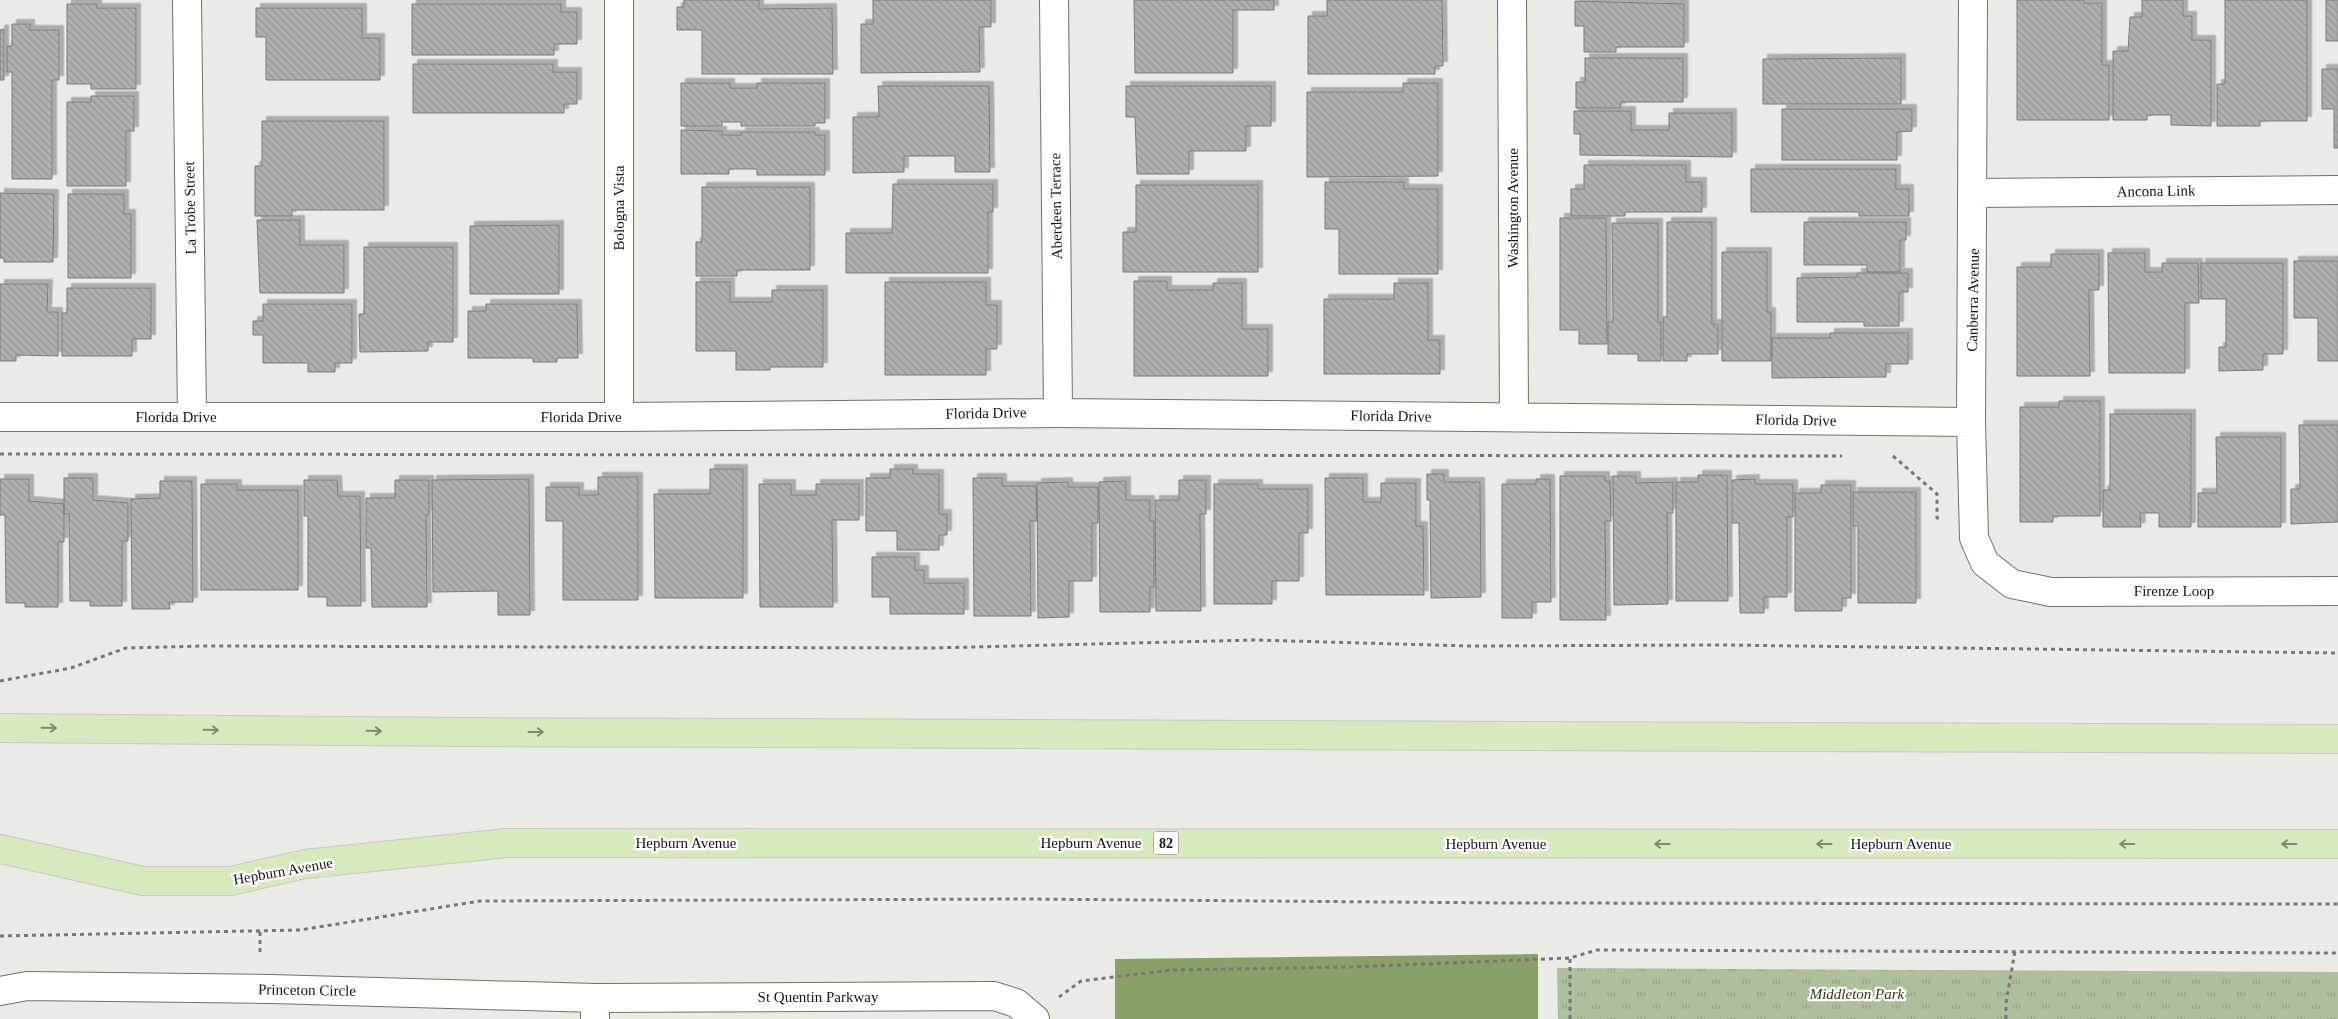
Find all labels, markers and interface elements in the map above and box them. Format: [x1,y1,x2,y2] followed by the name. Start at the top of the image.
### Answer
[1505,148,1521,268] street label: Washington Avenue
[1047,152,1065,259] street label: Aberdeen Terrace
[181,160,199,255] street label: La Trobe Street
[611,165,627,251] street label: Bologna Vista
[2116,182,2196,200] street label: Ancona Link
[1964,248,1982,352] street label: Canberra Avenue
[945,404,1027,422] street label: Florida Drive
[1350,407,1432,425] street label: Florida Drive
[135,409,217,425] street label: Florida Drive
[540,409,622,425] street label: Florida Drive
[1755,411,1837,429] street label: Florida Drive
[2134,583,2214,599] street label: Firenze Loop
[40,723,56,733] one-way arrow
[203,725,219,734] one-way arrow
[365,726,381,736] one-way arrow
[528,727,544,737] one-way arrow
[1154,831,1178,854] road number: 82
[636,835,737,851] street label: Hepburn Avenue
[1041,835,1142,851] street label: Hepburn Avenue
[1446,836,1547,852] street label: Hepburn Avenue
[1851,836,1952,852] street label: Hepburn Avenue
[1654,839,1670,849] one-way arrow
[1817,839,1833,849] one-way arrow
[2119,839,2136,849] one-way arrow
[2282,839,2298,849] one-way arrow
[232,854,334,888] street label: Hepburn Avenue
[258,981,356,999] street label: Princeton Circle
[1809,986,1905,1002] park label: Middleton Park
[758,989,879,1005] street label: St Quentin Parkway

